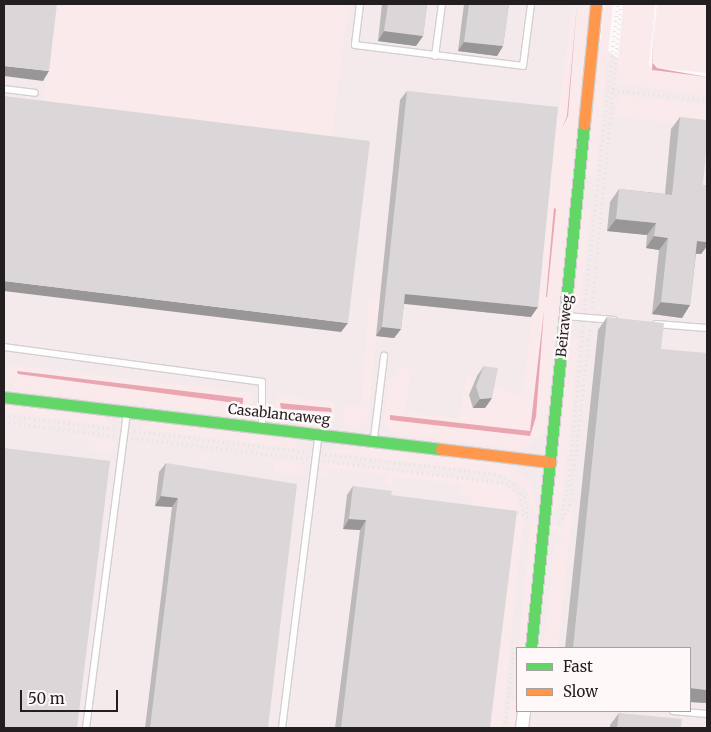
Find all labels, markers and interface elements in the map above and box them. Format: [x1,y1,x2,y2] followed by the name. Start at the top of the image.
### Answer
[552,294,576,358] street label: Beiraweg
[227,400,331,428] street label: Casablancaweg
[516,647,691,712] legend
[563,657,593,676] text: Fast
[22,680,120,712] scale bar
[563,682,598,701] text: Slow
[28,689,65,708] text: 50 m

